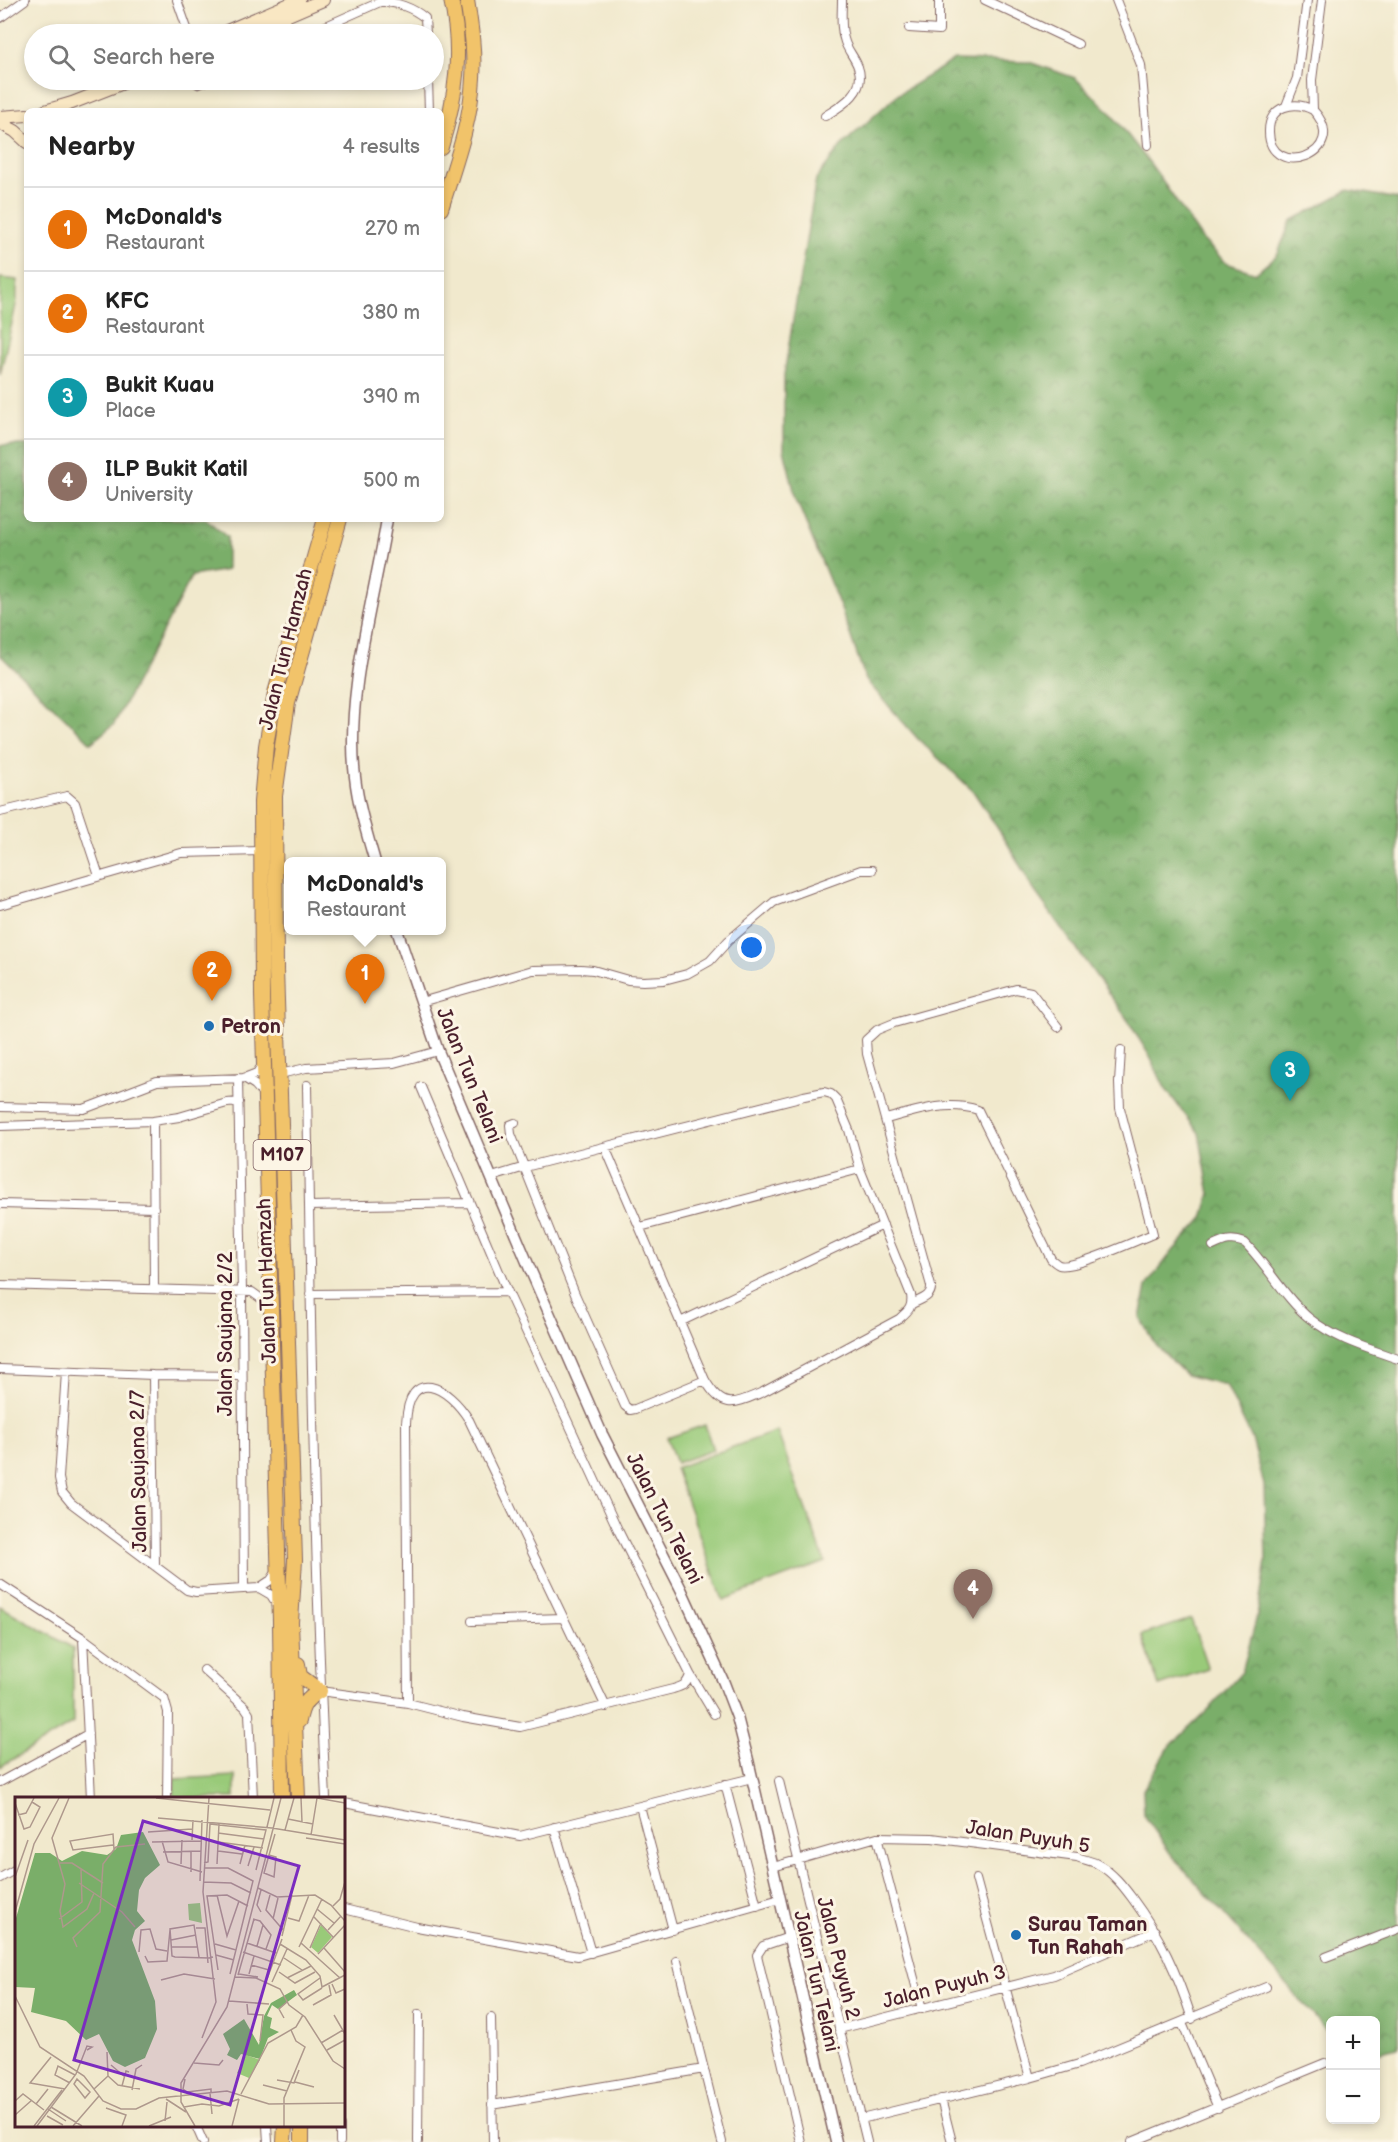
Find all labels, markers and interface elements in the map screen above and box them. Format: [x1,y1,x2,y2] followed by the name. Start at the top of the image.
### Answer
[24,24,444,90] search box
[45,41,78,74] icon: search
[93,44,215,71] text: Search here
[48,132,135,163] text: Nearby
[342,135,420,159] text: 4 results
[105,204,222,231] text: McDonald's
[63,217,72,241] text: 1
[365,217,420,241] text: 270 m
[105,231,205,255] text: Restaurant
[105,288,149,315] text: KFC
[62,301,73,325] text: 2
[362,301,420,325] text: 380 m
[105,315,205,339] text: Restaurant
[105,372,214,399] text: Bukit Kuau
[62,385,73,409] text: 3
[362,385,420,409] text: 390 m
[105,399,156,423] text: Place
[105,456,248,483] text: ILP Bukit Katil
[62,469,73,493] text: 4
[363,469,420,493] text: 500 m
[105,483,193,507] text: University
[254,566,318,732] street label: Jalan Tun Hamzah
[284,857,446,935] popup
[306,871,424,898] text: McDonald's
[306,898,406,922] text: Restaurant
[737,933,766,962] your location
[192,952,232,1001] pin: 2
[346,954,385,1004] pin: 1
[431,1004,507,1147] street label: Jalan Tun Telani
[221,1015,281,1039] place label: Petron
[202,1019,216,1033] marker: Petron
[1270,1052,1310,1101] pin: 3
[254,1140,310,1170] road number: M107
[252,1198,282,1364] street label: Jalan Tun Hamzah
[214,1252,238,1416] street label: Jalan Saujana 2/2
[126,1389,152,1552] street label: Jalan Saujana 2/7
[621,1449,708,1588] street label: Jalan Tun Telani
[954,1570,992,1619] pin: 4
[15,1797,345,2127] inset map
[964,1815,1092,1859] street label: Jalan Puyuh 5
[811,1894,865,2022] street label: Jalan Puyuh 2
[788,1908,844,2054] street label: Jalan Tun Telani
[1028,1913,1147,1960] place label: Surau Taman Tun Rahah
[1009,1928,1023,1942] marker: Surau Taman Tun Rahah
[880,1960,1008,2014] street label: Jalan Puyuh 3
[1326,2016,1380,2124] map controls
[1326,2016,1380,2070] button: +
[1326,2070,1380,2124] button: −

